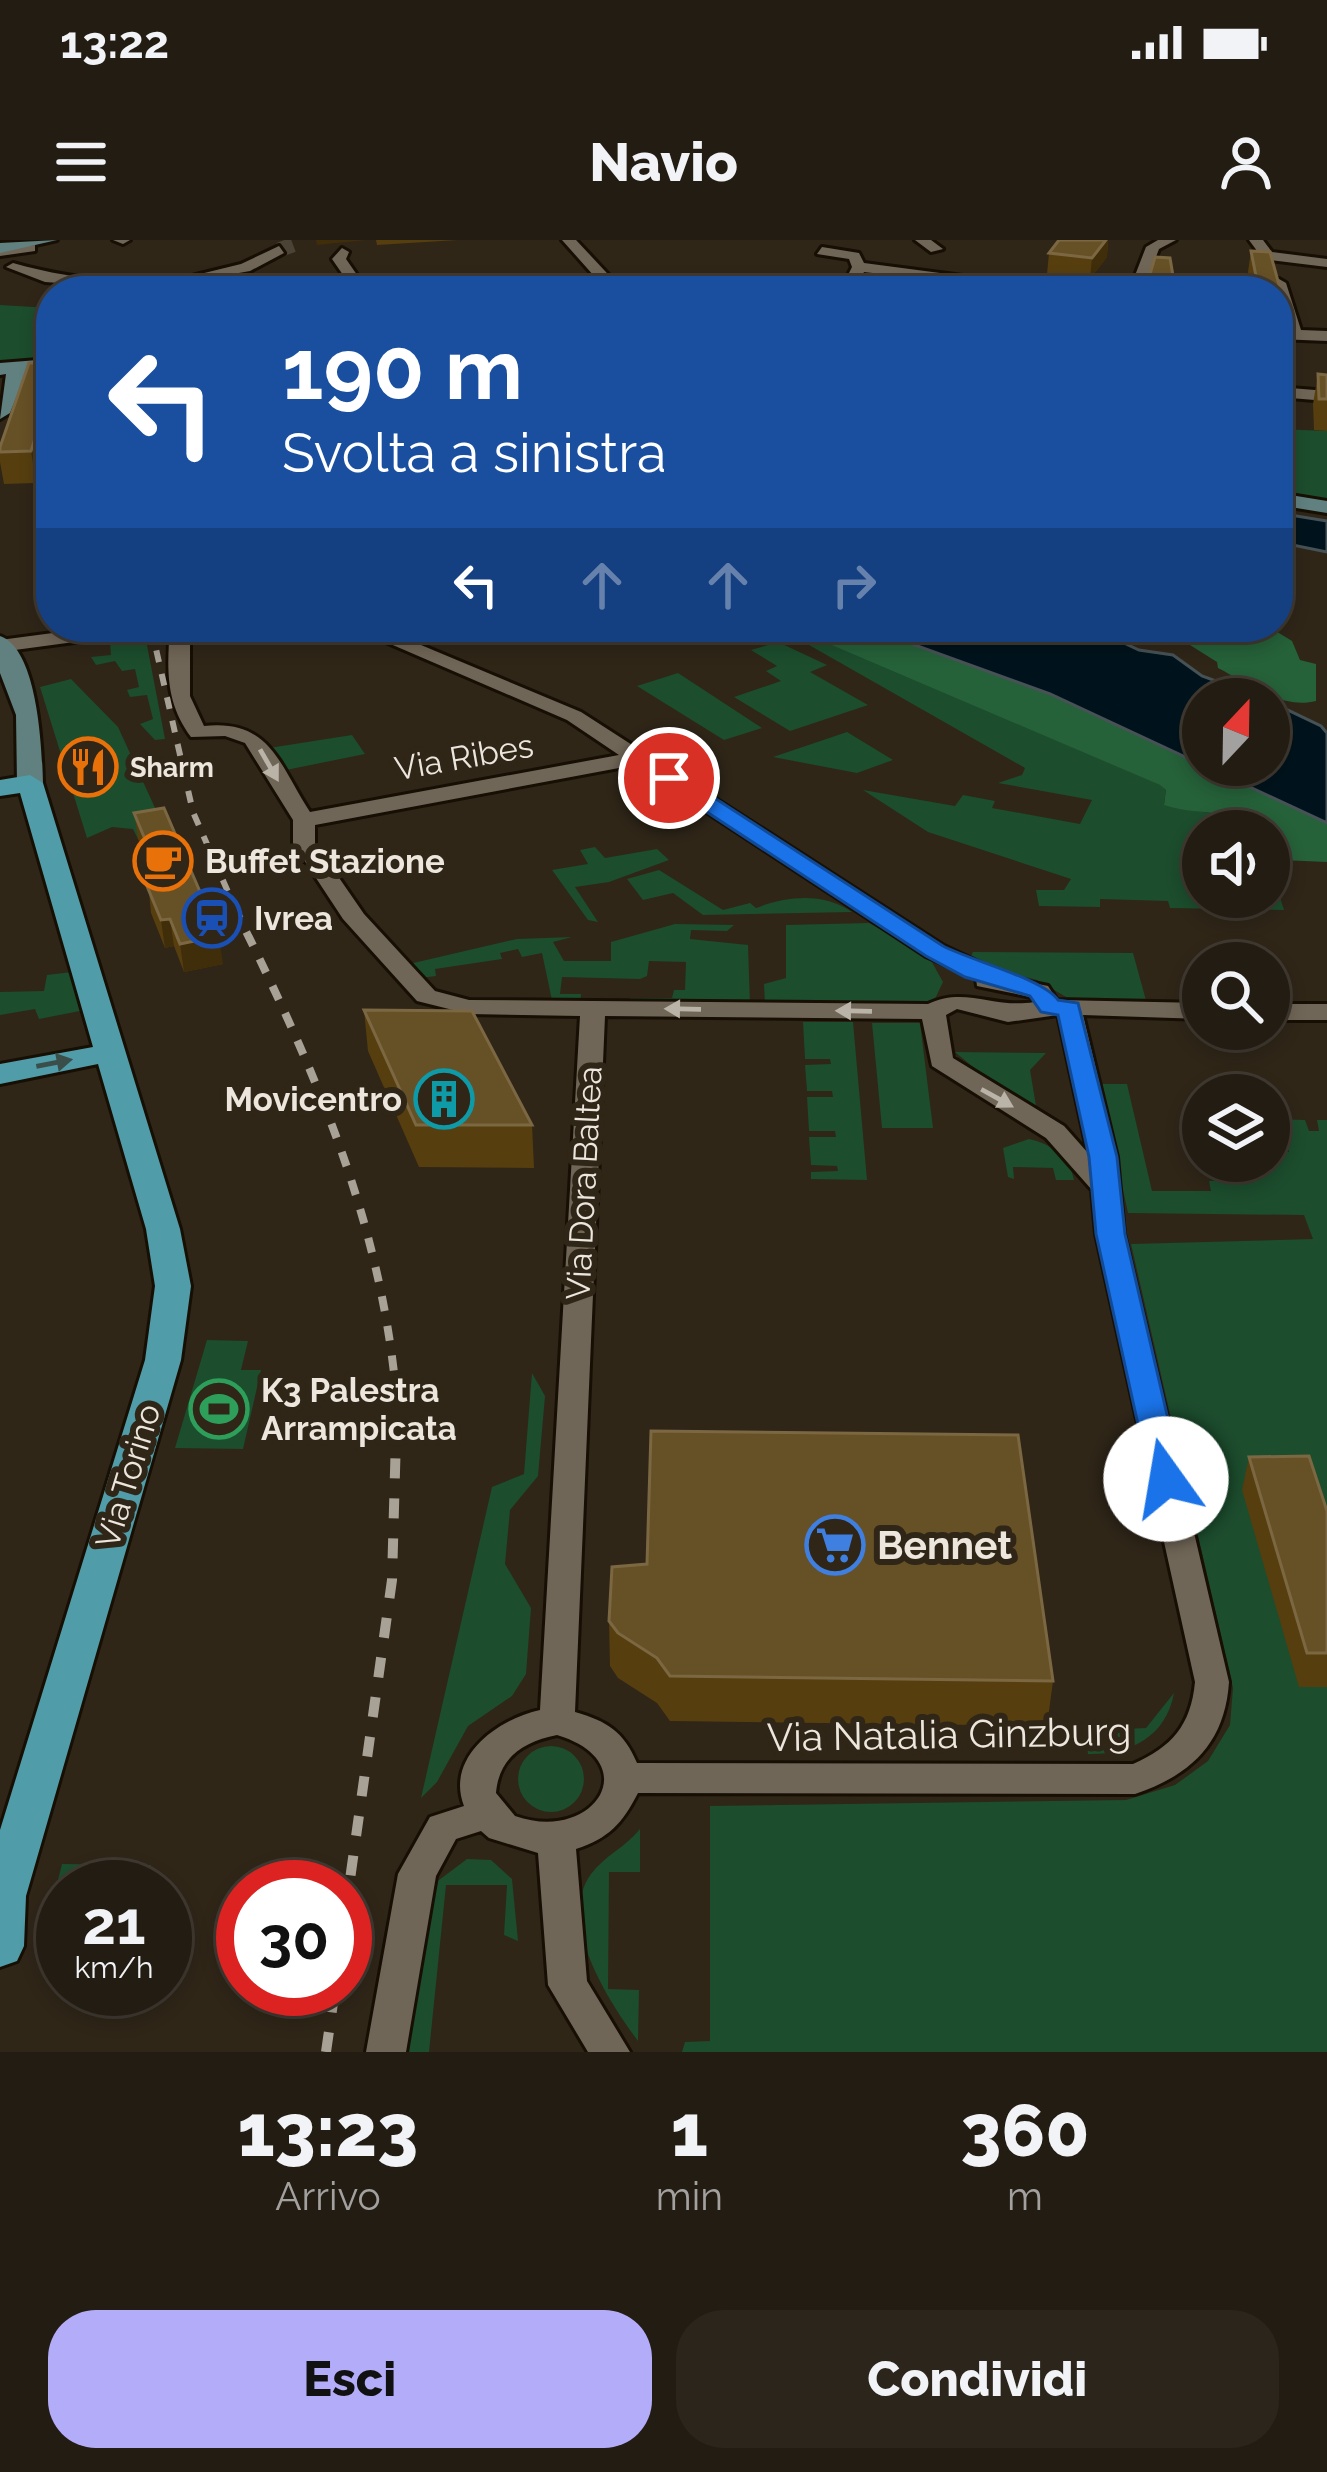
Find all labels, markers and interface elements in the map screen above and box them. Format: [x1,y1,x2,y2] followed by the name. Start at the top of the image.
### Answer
[60,16,169,69] text: 13:22
[48,129,114,195] icon: menu
[1213,129,1279,195] icon: person
[589,130,738,194] text: Navio
[282,320,523,419] text: 190 m
[84,324,240,480] icon: left
[282,421,667,485] text: Svolta a sinistra
[443,552,509,618] icon: left
[569,552,635,618] icon: ahead
[695,552,761,618] icon: ahead
[821,552,887,618] icon: right
[1182,678,1290,786] north arrow
[1182,678,1290,1182] map controls
[392,726,536,788] street label: Via Ribes
[618,727,720,829] pin
[57,736,119,798] restaurant icon: Sharm
[636,745,702,811] icon: arrive
[257,748,278,782] one-way arrow
[130,752,214,783] place label: Sharm
[1182,810,1290,918] button: sound
[132,830,194,892] cafe icon: Buffet Stazione
[205,842,445,881] place label: Buffet Stazione
[181,887,243,949] station icon: Ivrea
[254,899,333,938] place label: Ivrea
[1182,942,1290,1050] button: search
[663,1000,701,1019] one-way arrow
[834,1001,872,1021] one-way arrow
[36,1053,74,1072] one-way arrow
[558,1065,610,1301] street label: Via Dora Baltea
[413,1068,475,1130] building icon: Movicentro
[1182,1074,1290,1182] button: layers
[225,1080,402,1119] place label: Movicentro
[980,1087,1014,1108] one-way arrow
[261,1371,457,1448] place label: K3 Palestra Arrampicata
[188,1378,250,1440] sports icon: K3 Palestra Arrampicata
[88,1399,168,1553] street label: Via Torino
[1103,1416,1229,1542] position arrow
[804,1514,866,1576] supermarket icon: Bennet
[877,1522,1012,1568] place label: Bennet
[766,1708,1132,1760] street label: Via Natalia Ginzburg
[216,1860,372,2016] speed limit sign: 30
[82,1888,146,1958] text: 21
[74,1950,154,1985] text: km/h
[238,2088,418,2173] text: 13:23
[671,2088,708,2173] text: 1
[960,2088,1089,2173] text: 360
[275,2173,381,2219] text: Arrivo
[656,2173,723,2219] text: min
[1007,2173,1043,2219] text: m
[48,2310,652,2448] button: Esci
[676,2310,1279,2448] button: Condividi

